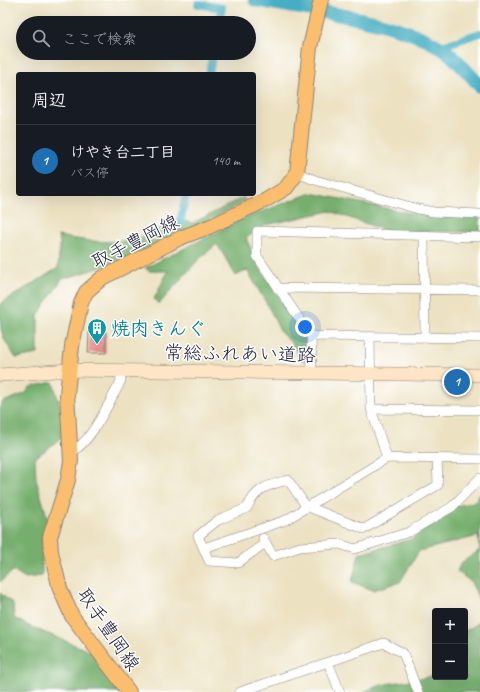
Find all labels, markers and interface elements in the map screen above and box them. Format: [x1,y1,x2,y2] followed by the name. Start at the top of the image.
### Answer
[16,16,256,60] search box
[30,27,52,49] icon: search
[62,30,137,49] text: ここで検索
[32,90,66,111] text: 周辺
[70,143,175,162] text: けやき台二丁目
[42,153,48,169] text: 1
[212,153,240,169] text: 140 m
[70,165,109,181] text: バス停
[88,210,183,274] street label: 取手豊岡線
[86,317,108,345] building icon: 焼肉きんぐ
[111,317,206,341] place label: 焼肉きんぐ
[295,317,315,337] your location
[164,341,316,367] street label: 常総ふれあい道路
[444,367,470,397] pin: 1
[72,583,145,676] street label: 取手豊岡線
[432,608,468,680] map controls
[432,608,468,644] button: +
[432,644,468,680] button: −

